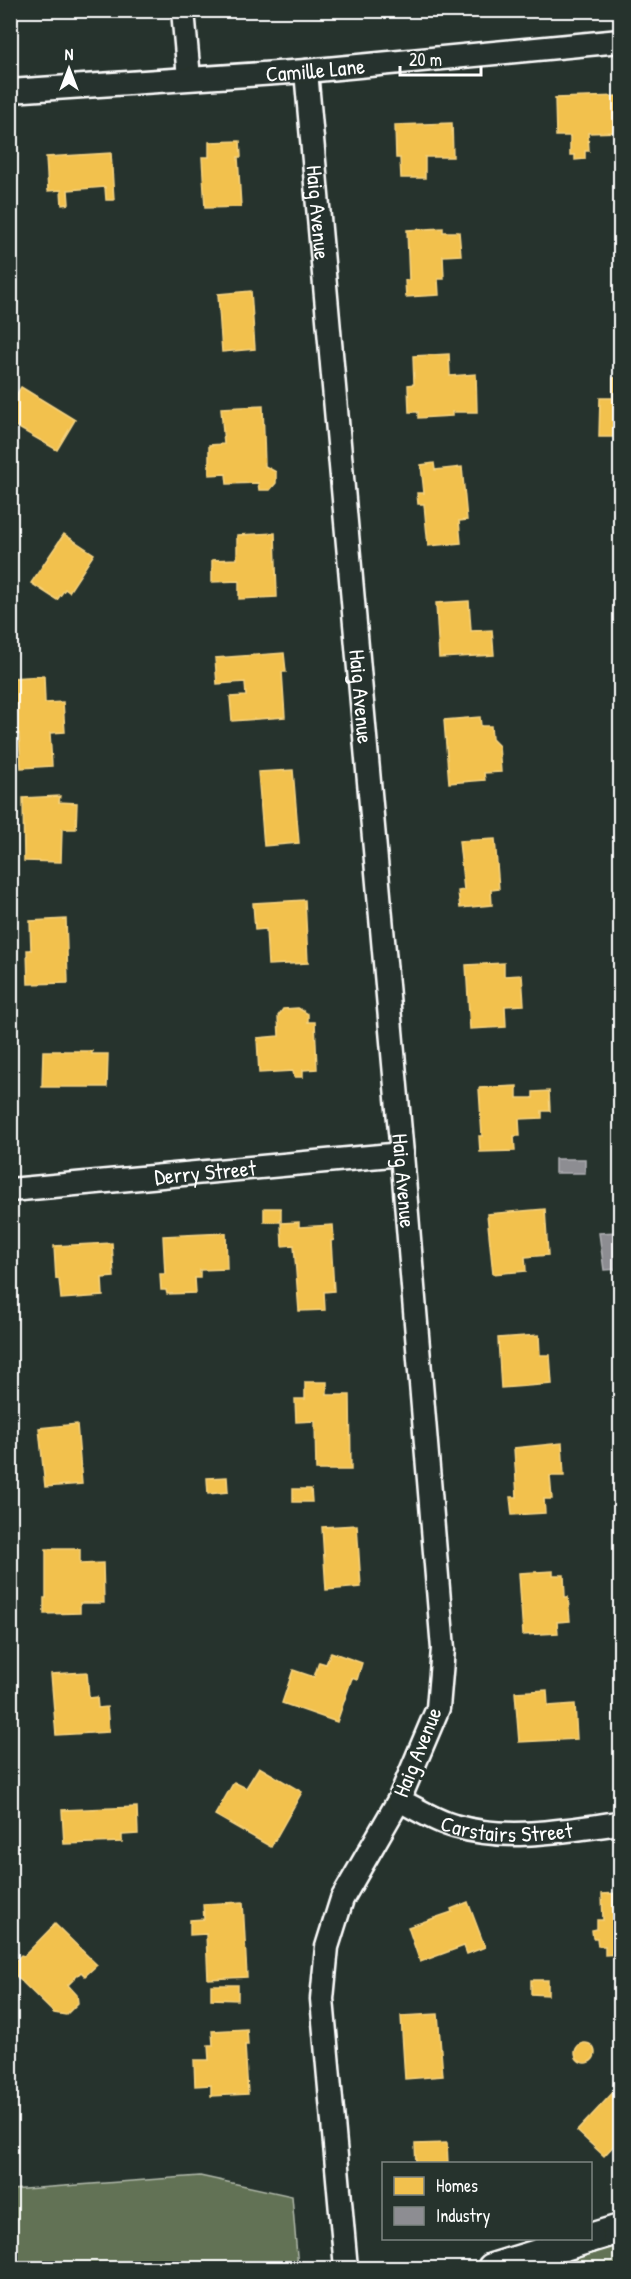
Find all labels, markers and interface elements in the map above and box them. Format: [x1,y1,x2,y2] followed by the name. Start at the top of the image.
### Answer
[39,39,99,99] north arrow
[400,39,481,77] scale bar
[65,43,74,65] text: N
[409,47,442,72] text: 20 m
[265,50,366,89] street label: Camille Lane
[299,164,338,261] street label: Haig Avenue
[342,648,381,745] street label: Haig Avenue
[385,1132,423,1229] street label: Haig Avenue
[153,1152,258,1192] street label: Derry Street
[385,1702,449,1801] street label: Haig Avenue
[437,1808,574,1849] street label: Carstairs Street
[382,2162,592,2240] legend
[436,2173,478,2198] text: Homes
[436,2203,491,2228] text: Industry

